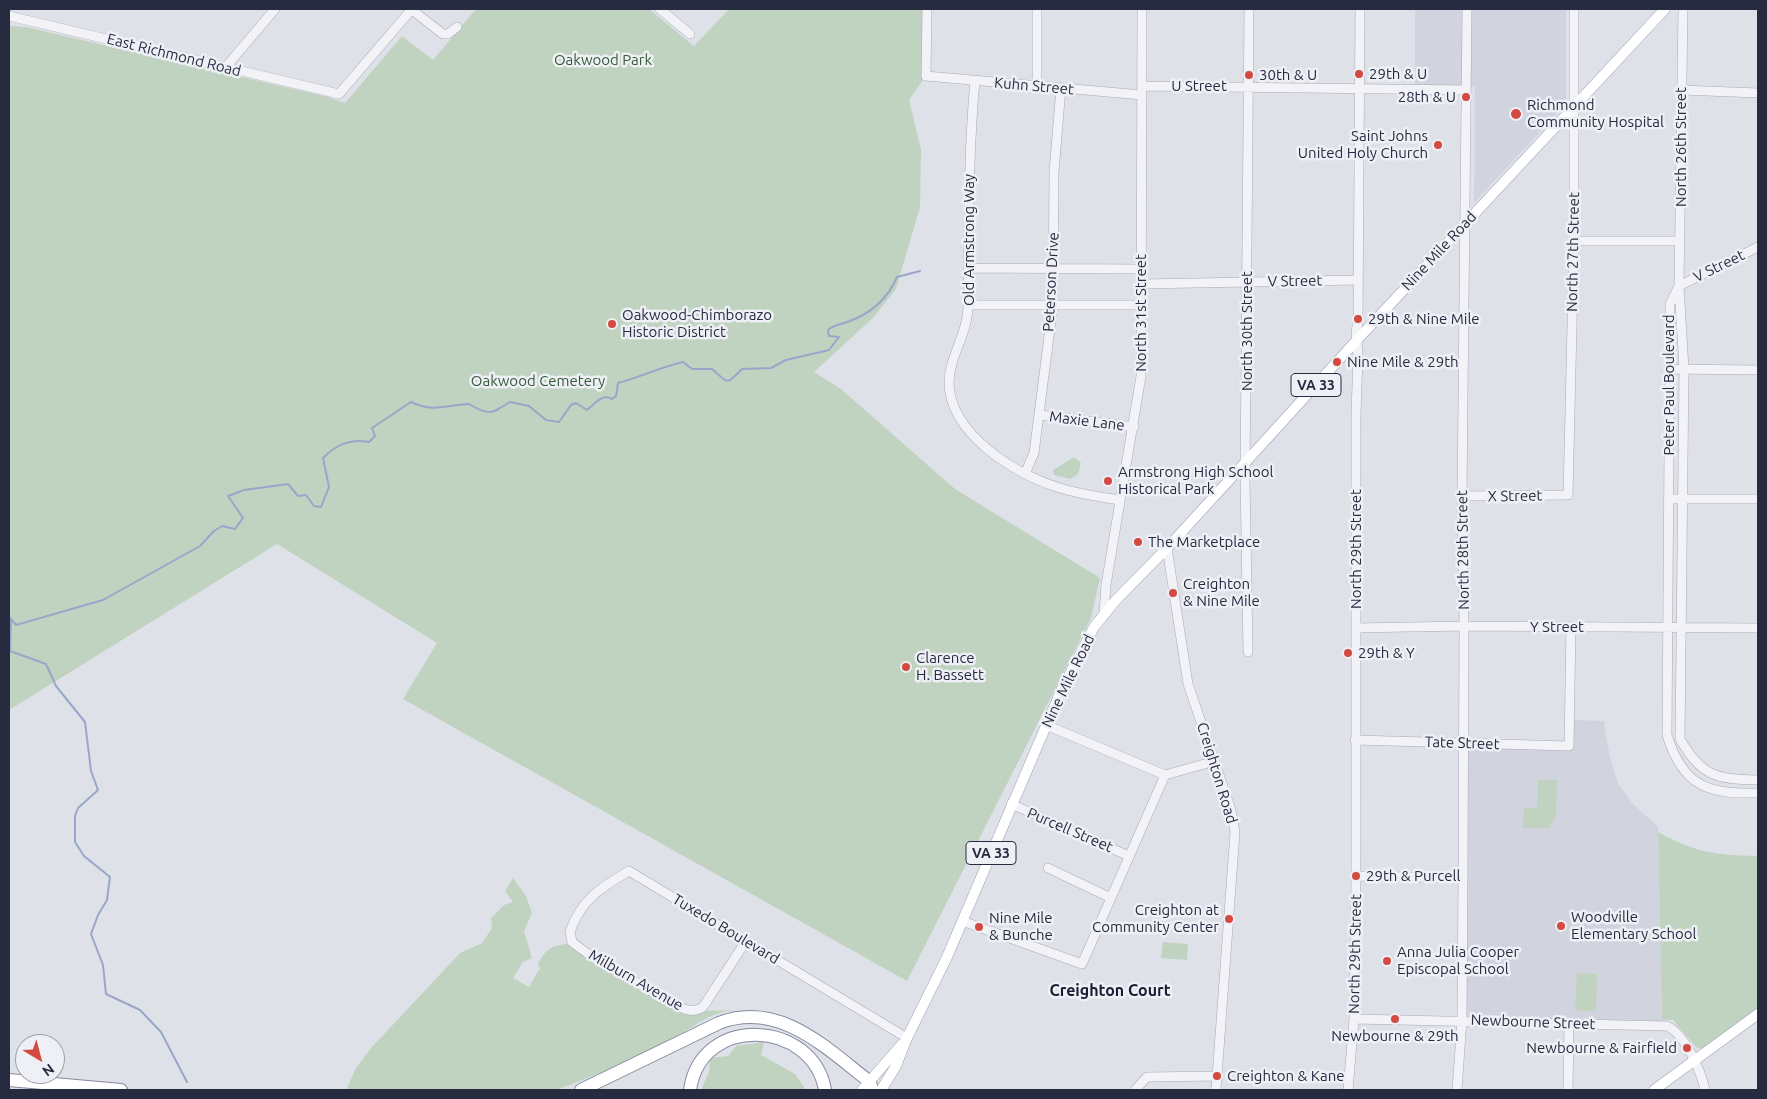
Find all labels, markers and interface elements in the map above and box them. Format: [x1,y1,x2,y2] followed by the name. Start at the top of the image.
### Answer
[105,30,243,80] street label: East Richmond Road
[554,51,652,69] park label: Oakwood Park
[1369,65,1427,83] place label: 29th & U
[1259,66,1317,84] place label: 30th & U
[1353,68,1365,80] marker: 29th & U
[1243,69,1255,81] marker: 30th & U
[993,74,1075,98] street label: Kuhn Street
[1171,77,1227,95] street label: U Street
[1672,87,1690,207] street label: North 26th Street
[1398,88,1456,106] place label: 28th & U
[1460,91,1472,103] marker: 28th & U
[1527,96,1664,131] place label: Richmond Community Hospital
[1509,107,1523,121] marker: Richmond Community Hospital
[1298,127,1428,162] place label: Saint Johns United Holy Church
[1432,139,1444,151] marker: Saint Johns United Holy Church
[960,174,978,306] street label: Old Armstrong Way
[1563,192,1583,312] street label: North 27th Street
[1398,208,1480,294] street label: Nine Mile Road
[1039,232,1063,332] street label: Peterson Drive
[1690,246,1748,286] street label: V Street
[1132,254,1150,372] street label: North 31st Street
[1238,271,1256,391] street label: North 30th Street
[1267,272,1323,290] street label: V Street
[622,306,772,341] place label: Oakwood-Chimborazo Historic District
[1368,310,1480,328] place label: 29th & Nine Mile
[1352,313,1364,325] marker: 29th & Nine Mile
[1660,314,1678,456] street label: Peter Paul Boulevard
[606,318,618,330] marker: Oakwood-Chimborazo Historic District
[1347,353,1459,371] place label: Nine Mile & 29th
[1331,356,1343,368] marker: Nine Mile & 29th
[471,372,605,390] park label: Oakwood Cemetery
[1291,374,1341,396] road number: VA 33
[1048,407,1126,435] street label: Maxie Lane
[1118,463,1273,498] place label: Armstrong High School Historical Park
[1102,475,1114,487] marker: Armstrong High School Historical Park
[1488,487,1542,505] street label: X Street
[1347,489,1365,609] street label: North 29th Street
[1453,490,1473,610] street label: North 28th Street
[1148,533,1260,551] place label: The Marketplace
[1132,536,1144,548] marker: The Marketplace
[1183,575,1260,610] place label: Creighton & Nine Mile
[1167,587,1179,599] marker: Creighton & Nine Mile
[1530,618,1584,636] street label: Y Street
[1038,631,1098,731] street label: Nine Mile Road
[1358,644,1415,662] place label: 29th & Y
[1342,647,1354,659] marker: 29th & Y
[916,649,984,684] place label: Clarence H. Bassett
[900,661,912,673] marker: Clarence H. Bassett
[1193,720,1241,826] street label: Creighton Road
[1424,733,1500,753] street label: Tate Street
[1024,804,1116,856] street label: Purcell Street
[966,841,1016,864] road number: VA 33
[1366,867,1460,885] place label: 29th & Purcell
[1350,870,1362,882] marker: 29th & Purcell
[669,890,783,968] street label: Tuxedo Boulevard
[1345,894,1365,1014] street label: North 29th Street
[1092,901,1219,936] place label: Creighton at Community Center
[1571,908,1697,943] place label: Woodville Elementary School
[989,909,1053,944] place label: Nine Mile & Bunche
[1223,913,1235,925] marker: Creighton at Community Center
[1555,920,1567,932] marker: Woodville Elementary School
[973,921,985,933] marker: Nine Mile & Bunche
[1397,943,1519,978] place label: Anna Julia Cooper Episcopal School
[586,946,686,1014] street label: Milburn Avenue
[1381,955,1393,967] marker: Anna Julia Cooper Episcopal School
[1049,981,1171,1001] district label: Creighton Court
[1470,1011,1596,1033] street label: Newbourne Street
[1389,1013,1401,1025] marker: Newbourne & 29th
[1331,1027,1459,1045] place label: Newbourne & 29th
[15,1034,65,1084] north arrow
[1526,1039,1677,1057] place label: Newbourne & Fairfield
[1681,1042,1693,1054] marker: Newbourne & Fairfield
[39,1061,57,1080] text: N
[1227,1067,1345,1085] place label: Creighton & Kane
[1211,1070,1223,1082] marker: Creighton & Kane

